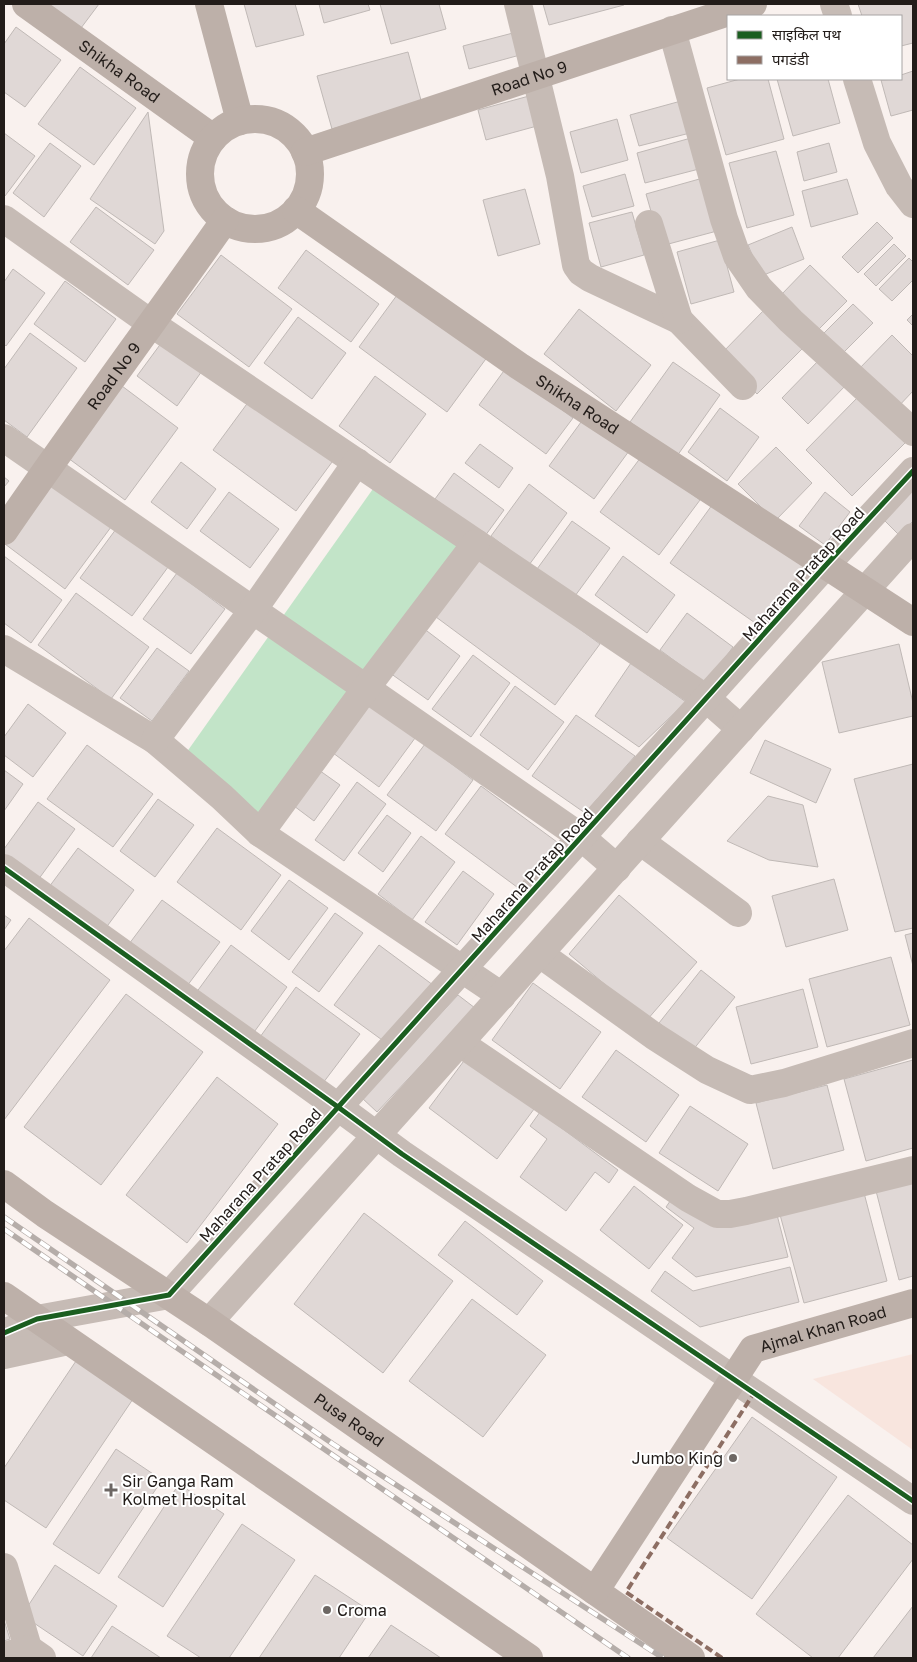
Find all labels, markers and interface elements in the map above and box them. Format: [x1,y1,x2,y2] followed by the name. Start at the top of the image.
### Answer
[727,15,902,80] legend
[772,25,841,43] text: साइकिल पथ
[75,35,164,107] street label: Shikha Road
[772,50,810,68] text: पगडंडी
[489,56,570,100] street label: Road No 9
[83,338,145,414] street label: Road No 9
[532,370,623,438] street label: Shikha Road
[737,503,869,645] street label: Maharana Pratap Road
[466,804,598,946] street label: Maharana Pratap Road
[194,1104,326,1246] street label: Maharana Pratap Road
[758,1301,889,1356] street label: Ajmal Khan Road
[310,1388,388,1451] street label: Pusa Road
[632,1448,723,1468] place label: Jumbo King
[727,1452,739,1464] marker: Jumbo King
[122,1471,246,1509] place label: Sir Ganga Ram Kolmet Hospital
[104,1483,118,1497] marker: Sir Ganga Ram Kolmet Hospital
[337,1600,387,1620] place label: Croma
[321,1604,333,1616] marker: Croma

